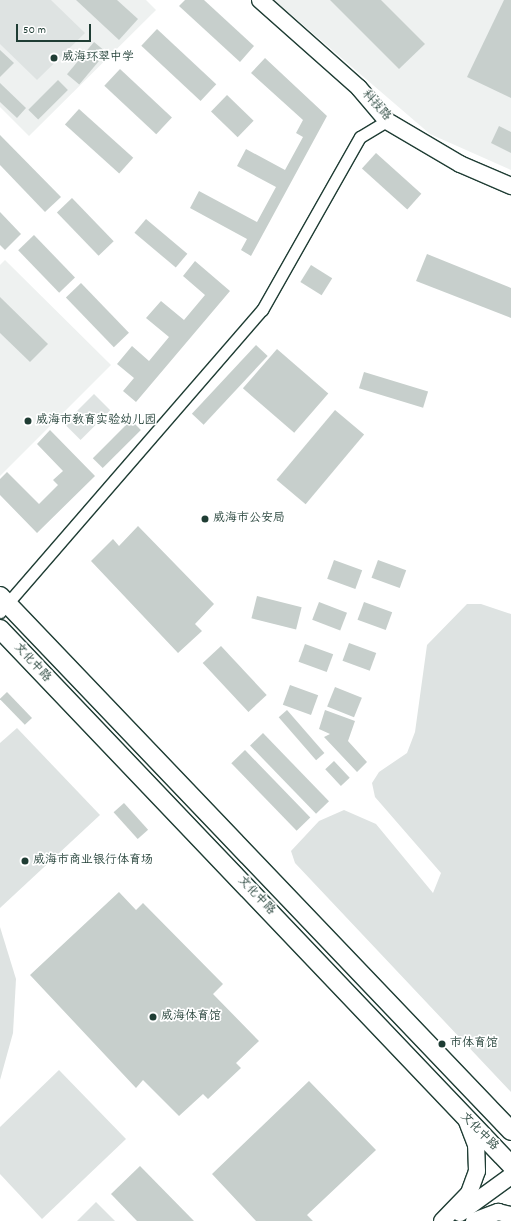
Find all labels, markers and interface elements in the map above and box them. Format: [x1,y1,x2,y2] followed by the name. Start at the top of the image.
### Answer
[18,16,93,42] scale bar
[23,22,46,39] text: 50 m
[62,51,134,65] place label: 威海环翠中学
[49,53,59,63] marker: 威海环翠中学
[358,88,394,124] street label: 科技路
[36,414,156,428] place label: 威海市教育实验幼儿园
[23,416,33,426] marker: 威海市教育实验幼儿园
[213,512,285,526] place label: 威海市公安局
[200,514,210,524] marker: 威海市公安局
[10,641,54,685] street label: 文化中路
[33,854,153,868] place label: 威海市商业银行体育场
[20,856,30,866] marker: 威海市商业银行体育场
[234,874,278,918] street label: 文化中路
[161,1010,221,1024] place label: 威海体育馆
[148,1012,158,1022] marker: 威海体育馆
[450,1037,498,1051] place label: 市体育馆
[437,1039,447,1049] marker: 市体育馆
[457,1110,501,1154] street label: 文化中路

